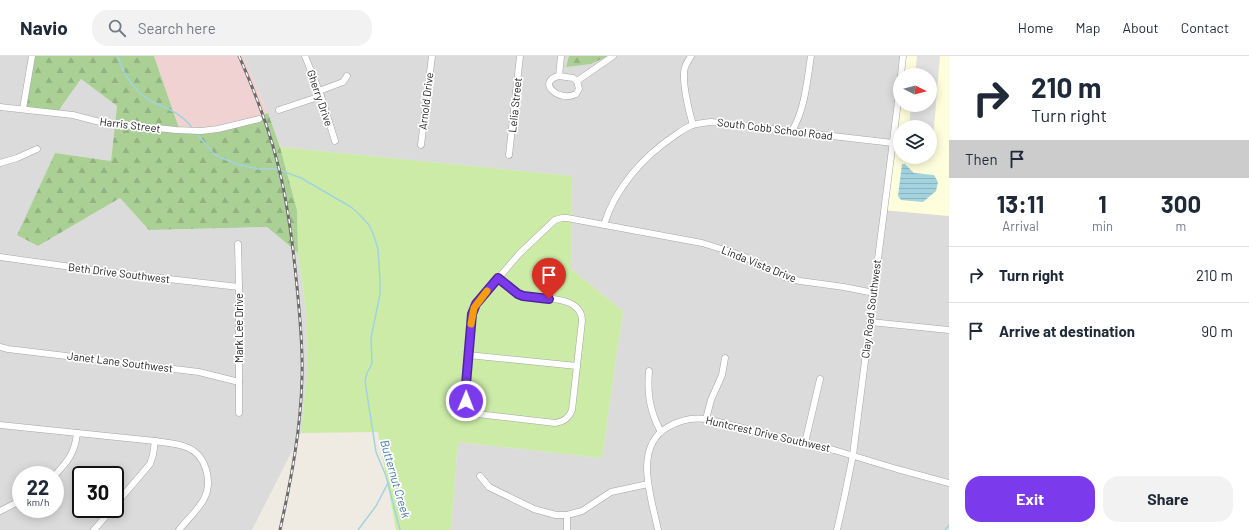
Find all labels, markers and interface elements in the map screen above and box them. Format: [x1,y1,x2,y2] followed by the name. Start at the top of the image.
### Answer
[92,10,372,46] search box
[20,16,68,39] text: Navio
[106,17,128,39] icon: search
[138,19,216,37] text: Search here
[1018,19,1054,36] text: Home
[1076,19,1100,36] text: Map
[1122,19,1159,36] text: About
[1181,19,1229,36] text: Contact
[305,68,336,128] street label: Gherry Drive
[893,68,937,112] north arrow
[893,68,937,164] map controls
[1031,70,1101,104] text: 210 m
[416,71,435,130] street label: Arnold Drive
[965,72,1017,124] icon: right
[505,77,524,133] street label: Lelia Street
[1031,104,1107,126] text: Turn right
[99,114,161,135] street label: Harris Street
[717,115,834,142] street label: South Cobb School Road
[893,120,937,164] button: layers
[1006,148,1028,170] icon: arrive
[965,150,998,168] text: Then
[997,189,1044,218] text: 13:11
[1098,189,1107,218] text: 1
[1161,189,1201,218] text: 300
[1002,218,1039,234] text: Arrival
[1092,218,1113,234] text: min
[1176,218,1186,234] text: m
[720,243,799,285] street label: Linda Vista Drive
[532,258,566,299] pin
[858,259,883,359] street label: Clay Road Southwest
[67,260,171,285] street label: Beth Drive Southwest
[538,264,560,286] icon: arrive
[965,264,987,286] icon: right
[999,266,1064,284] text: Turn right
[1196,266,1233,284] text: 210 m
[232,293,245,363] street label: Mark Lee Drive
[965,320,987,342] icon: arrive
[999,322,1135,340] text: Arrive at destination
[1201,322,1233,340] text: 90 m
[66,349,174,374] street label: Janet Lane Southwest
[445,380,487,422] position arrow
[705,413,832,454] street label: Huntcrest Drive Southwest
[378,438,414,520] water label: Butternut Creek
[72,466,124,518] speed limit sign: 30
[27,475,49,499] text: 22
[965,476,1095,522] button: Exit
[1103,476,1233,522] button: Share
[27,496,49,508] text: km/h

